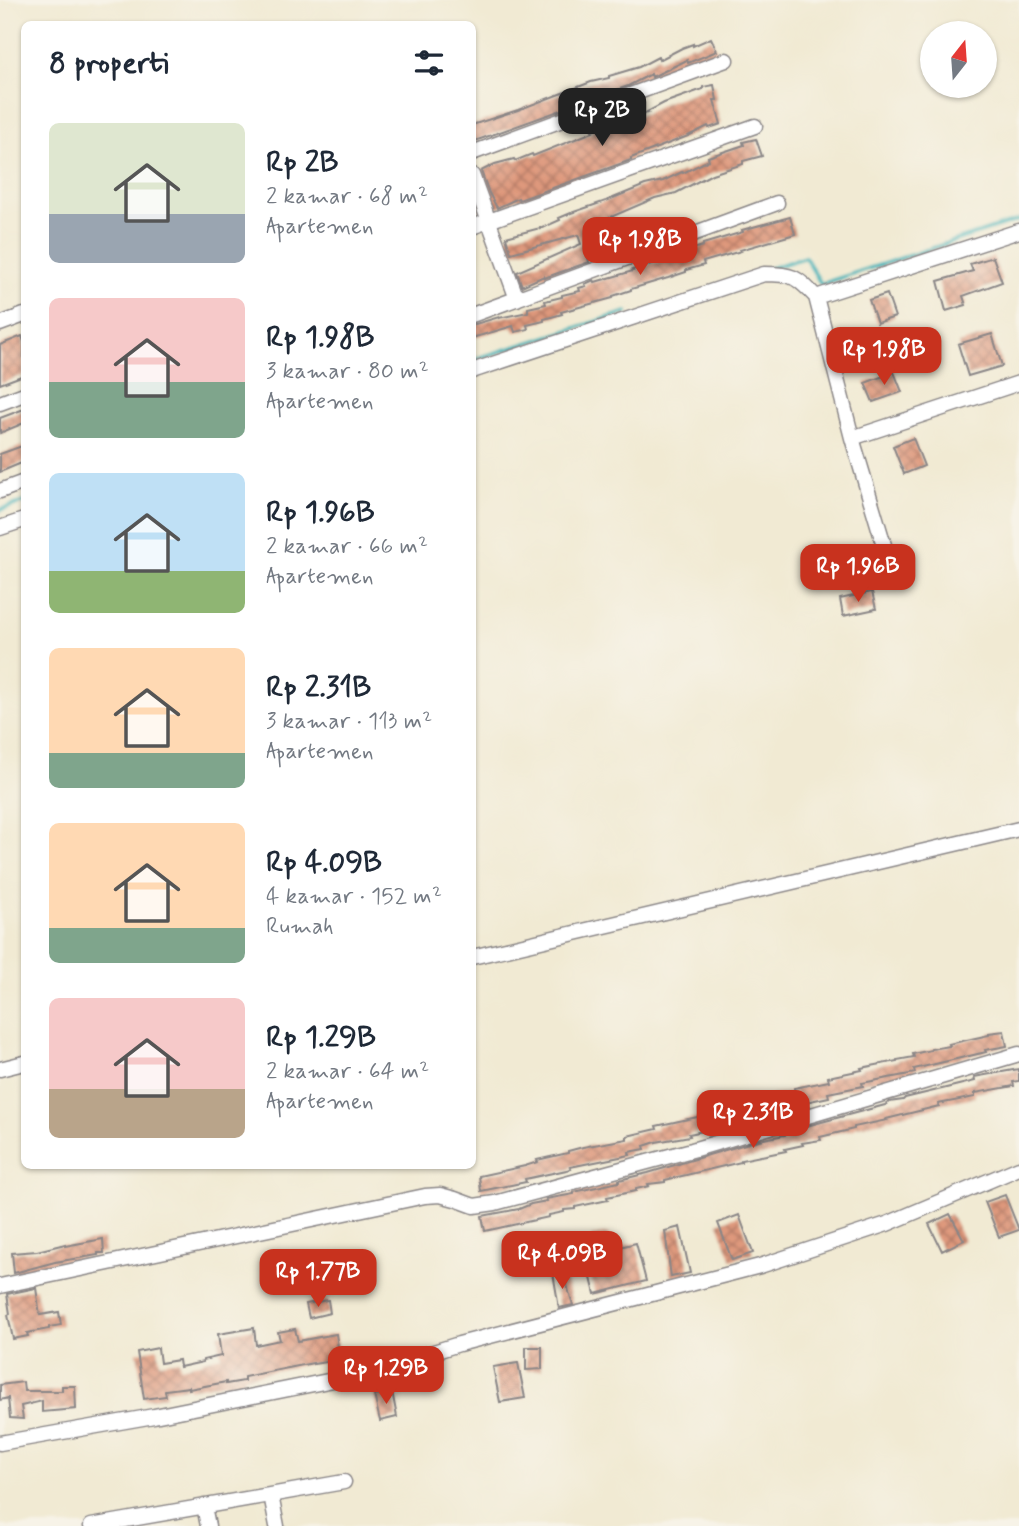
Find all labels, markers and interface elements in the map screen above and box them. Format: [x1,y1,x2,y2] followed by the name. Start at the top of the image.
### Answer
[920,21,998,98] north arrow
[920,21,997,98] map controls
[49,44,169,83] text: 8 properti
[410,44,448,82] icon: filters
[553,88,651,148] pin: Rp 2B
[574,96,630,126] text: Rp 2B
[266,143,338,182] text: Rp 2B
[105,151,189,235] icon: home
[266,182,428,212] text: 2 kamar · 68 m²
[266,212,374,242] text: Apartemen
[568,218,712,277] pin: Rp 1.98B
[598,225,682,255] text: Rp 1.98B
[266,318,375,357] text: Rp 1.98B
[105,326,189,410] icon: home
[812,328,956,387] pin: Rp 1.98B
[842,335,926,365] text: Rp 1.98B
[266,357,429,387] text: 3 kamar · 80 m²
[266,387,374,417] text: Apartemen
[266,493,375,532] text: Rp 1.96B
[105,501,189,585] icon: home
[266,532,428,562] text: 2 kamar · 66 m²
[786,544,930,604] pin: Rp 1.96B
[816,552,900,582] text: Rp 1.96B
[266,562,374,592] text: Apartemen
[266,668,371,707] text: Rp 2.31B
[105,676,189,760] icon: home
[266,707,432,737] text: 3 kamar · 113 m²
[266,737,374,767] text: Apartemen
[266,843,382,882] text: Rp 4.09B
[105,851,189,935] icon: home
[266,882,442,912] text: 4 kamar · 152 m²
[266,912,334,942] text: Rumah
[266,1018,376,1057] text: Rp 1.29B
[105,1026,189,1110] icon: home
[266,1057,429,1087] text: 2 kamar · 64 m²
[266,1087,374,1117] text: Apartemen
[681,1090,825,1150] pin: Rp 2.31B
[713,1098,793,1128] text: Rp 2.31B
[490,1232,634,1291] pin: Rp 4.09B
[518,1239,607,1269] text: Rp 4.09B
[246,1250,390,1309] pin: Rp 1.77B
[276,1257,360,1287] text: Rp 1.77B
[314,1346,458,1406] pin: Rp 1.29B
[344,1354,428,1384] text: Rp 1.29B

